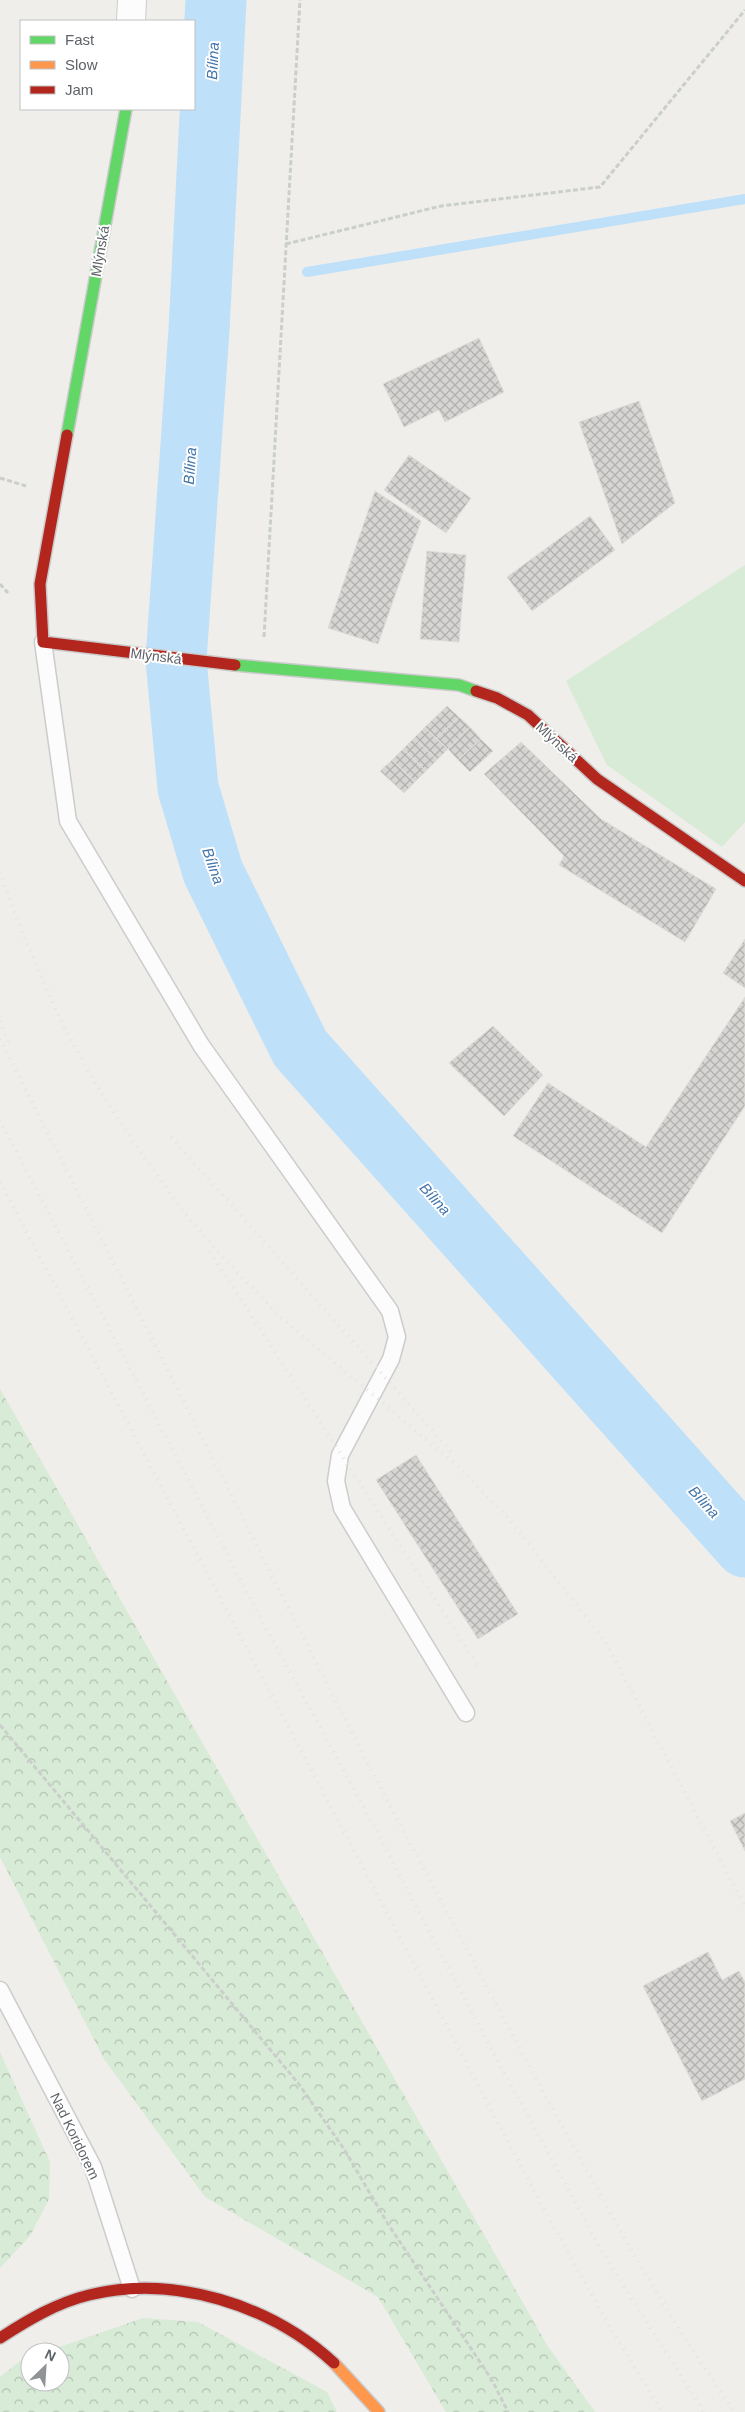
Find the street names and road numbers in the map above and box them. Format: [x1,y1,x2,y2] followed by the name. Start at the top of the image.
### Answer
[88,224,112,278] street label: Mlýnská
[130,645,183,667] street label: Mlýnská
[533,719,581,766] street label: Mlýnská
[47,2090,103,2182] street label: Nad Koridorem

